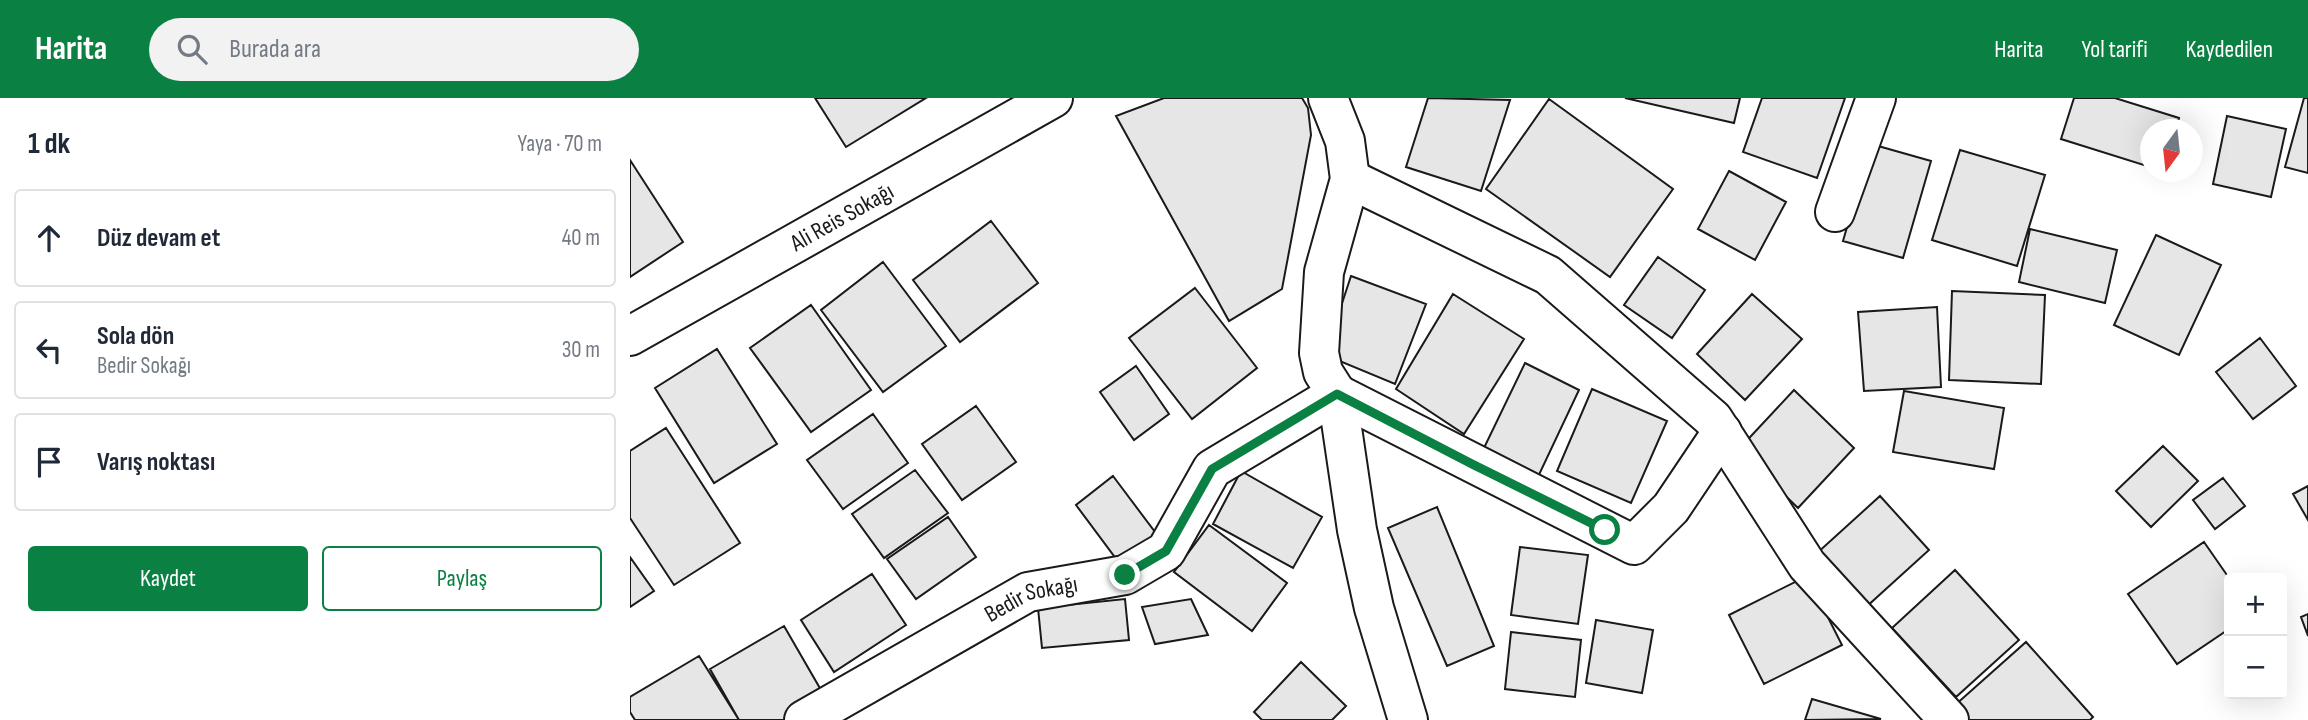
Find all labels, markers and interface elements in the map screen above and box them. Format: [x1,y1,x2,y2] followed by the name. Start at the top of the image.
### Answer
[149,18,639,81] search box
[35,29,107,69] text: Harita
[173,30,211,68] icon: search
[229,34,321,65] text: Burada ara
[1994,35,2044,64] text: Harita
[2082,35,2148,64] text: Yol tarifi
[2186,35,2273,64] text: Kaydedilen
[2140,119,2203,182] north arrow
[28,126,70,162] text: 1 dk
[518,130,602,158] text: Yaya · 70 m
[784,176,899,258] street label: Ali Reis Sokağı
[30,219,68,257] icon: ahead
[97,223,220,254] text: Düz devam et
[562,224,600,252] text: 40 m
[97,321,174,352] text: Sola dön
[30,331,68,369] icon: left
[562,336,600,364] text: 30 m
[97,352,191,380] text: Bedir Sokağı
[30,443,68,481] icon: arrive
[97,447,215,478] text: Varış noktası
[1589,514,1620,545] route start
[28,546,308,611] button: Kaydet
[322,546,602,611] button: Paylaş
[1109,559,1140,590] route end
[979,569,1080,628] street label: Bedir Sokağı
[2224,573,2287,699] map controls
[2224,573,2287,636] button: +
[2224,636,2287,699] button: −

